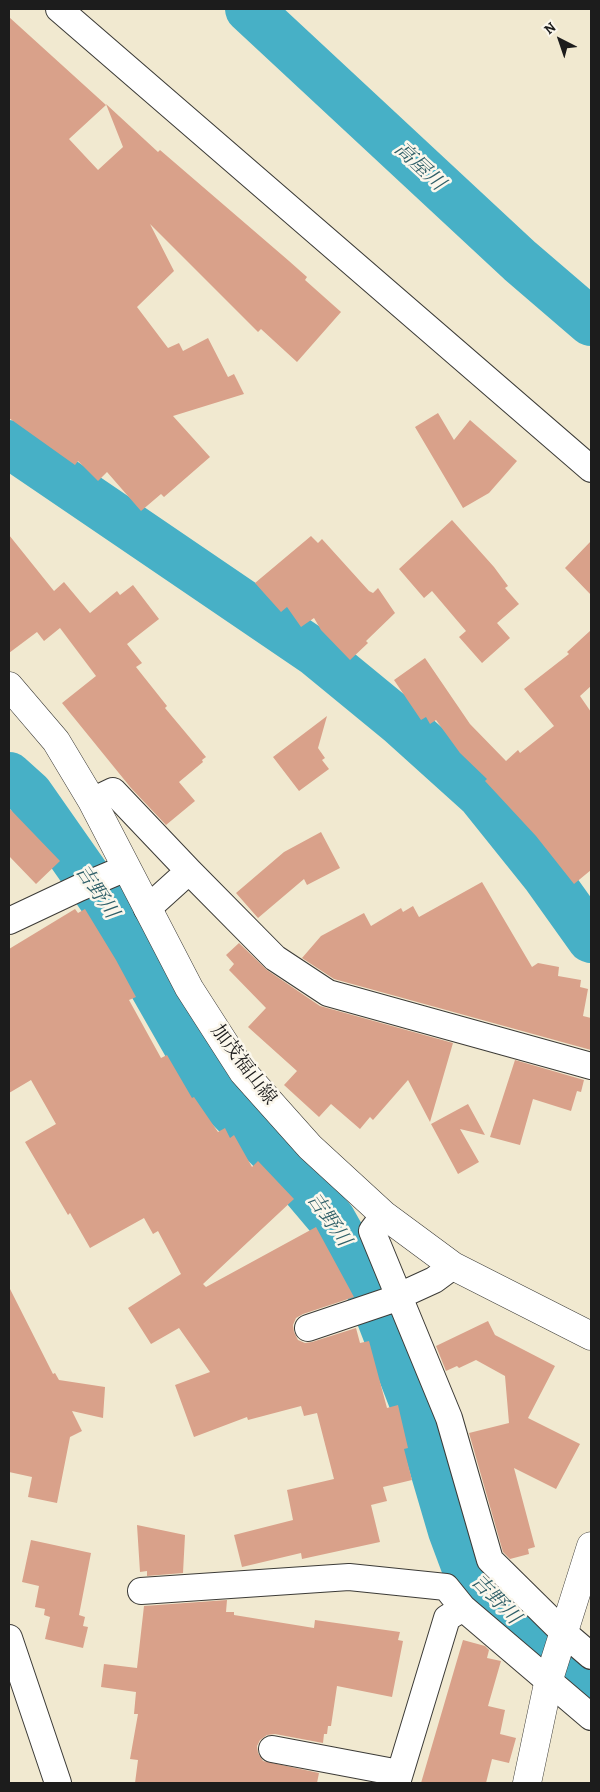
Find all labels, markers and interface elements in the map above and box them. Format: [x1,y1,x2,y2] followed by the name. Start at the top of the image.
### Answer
[535,15,585,65] north arrow
[540,18,560,39] text: N
[389,138,449,196] water label: 高屋川
[69,860,123,924] water label: 吉野川
[205,1020,281,1110] street label: 加茂福山線
[301,1189,355,1251] water label: 吉野川
[466,1570,524,1630] water label: 吉野川

